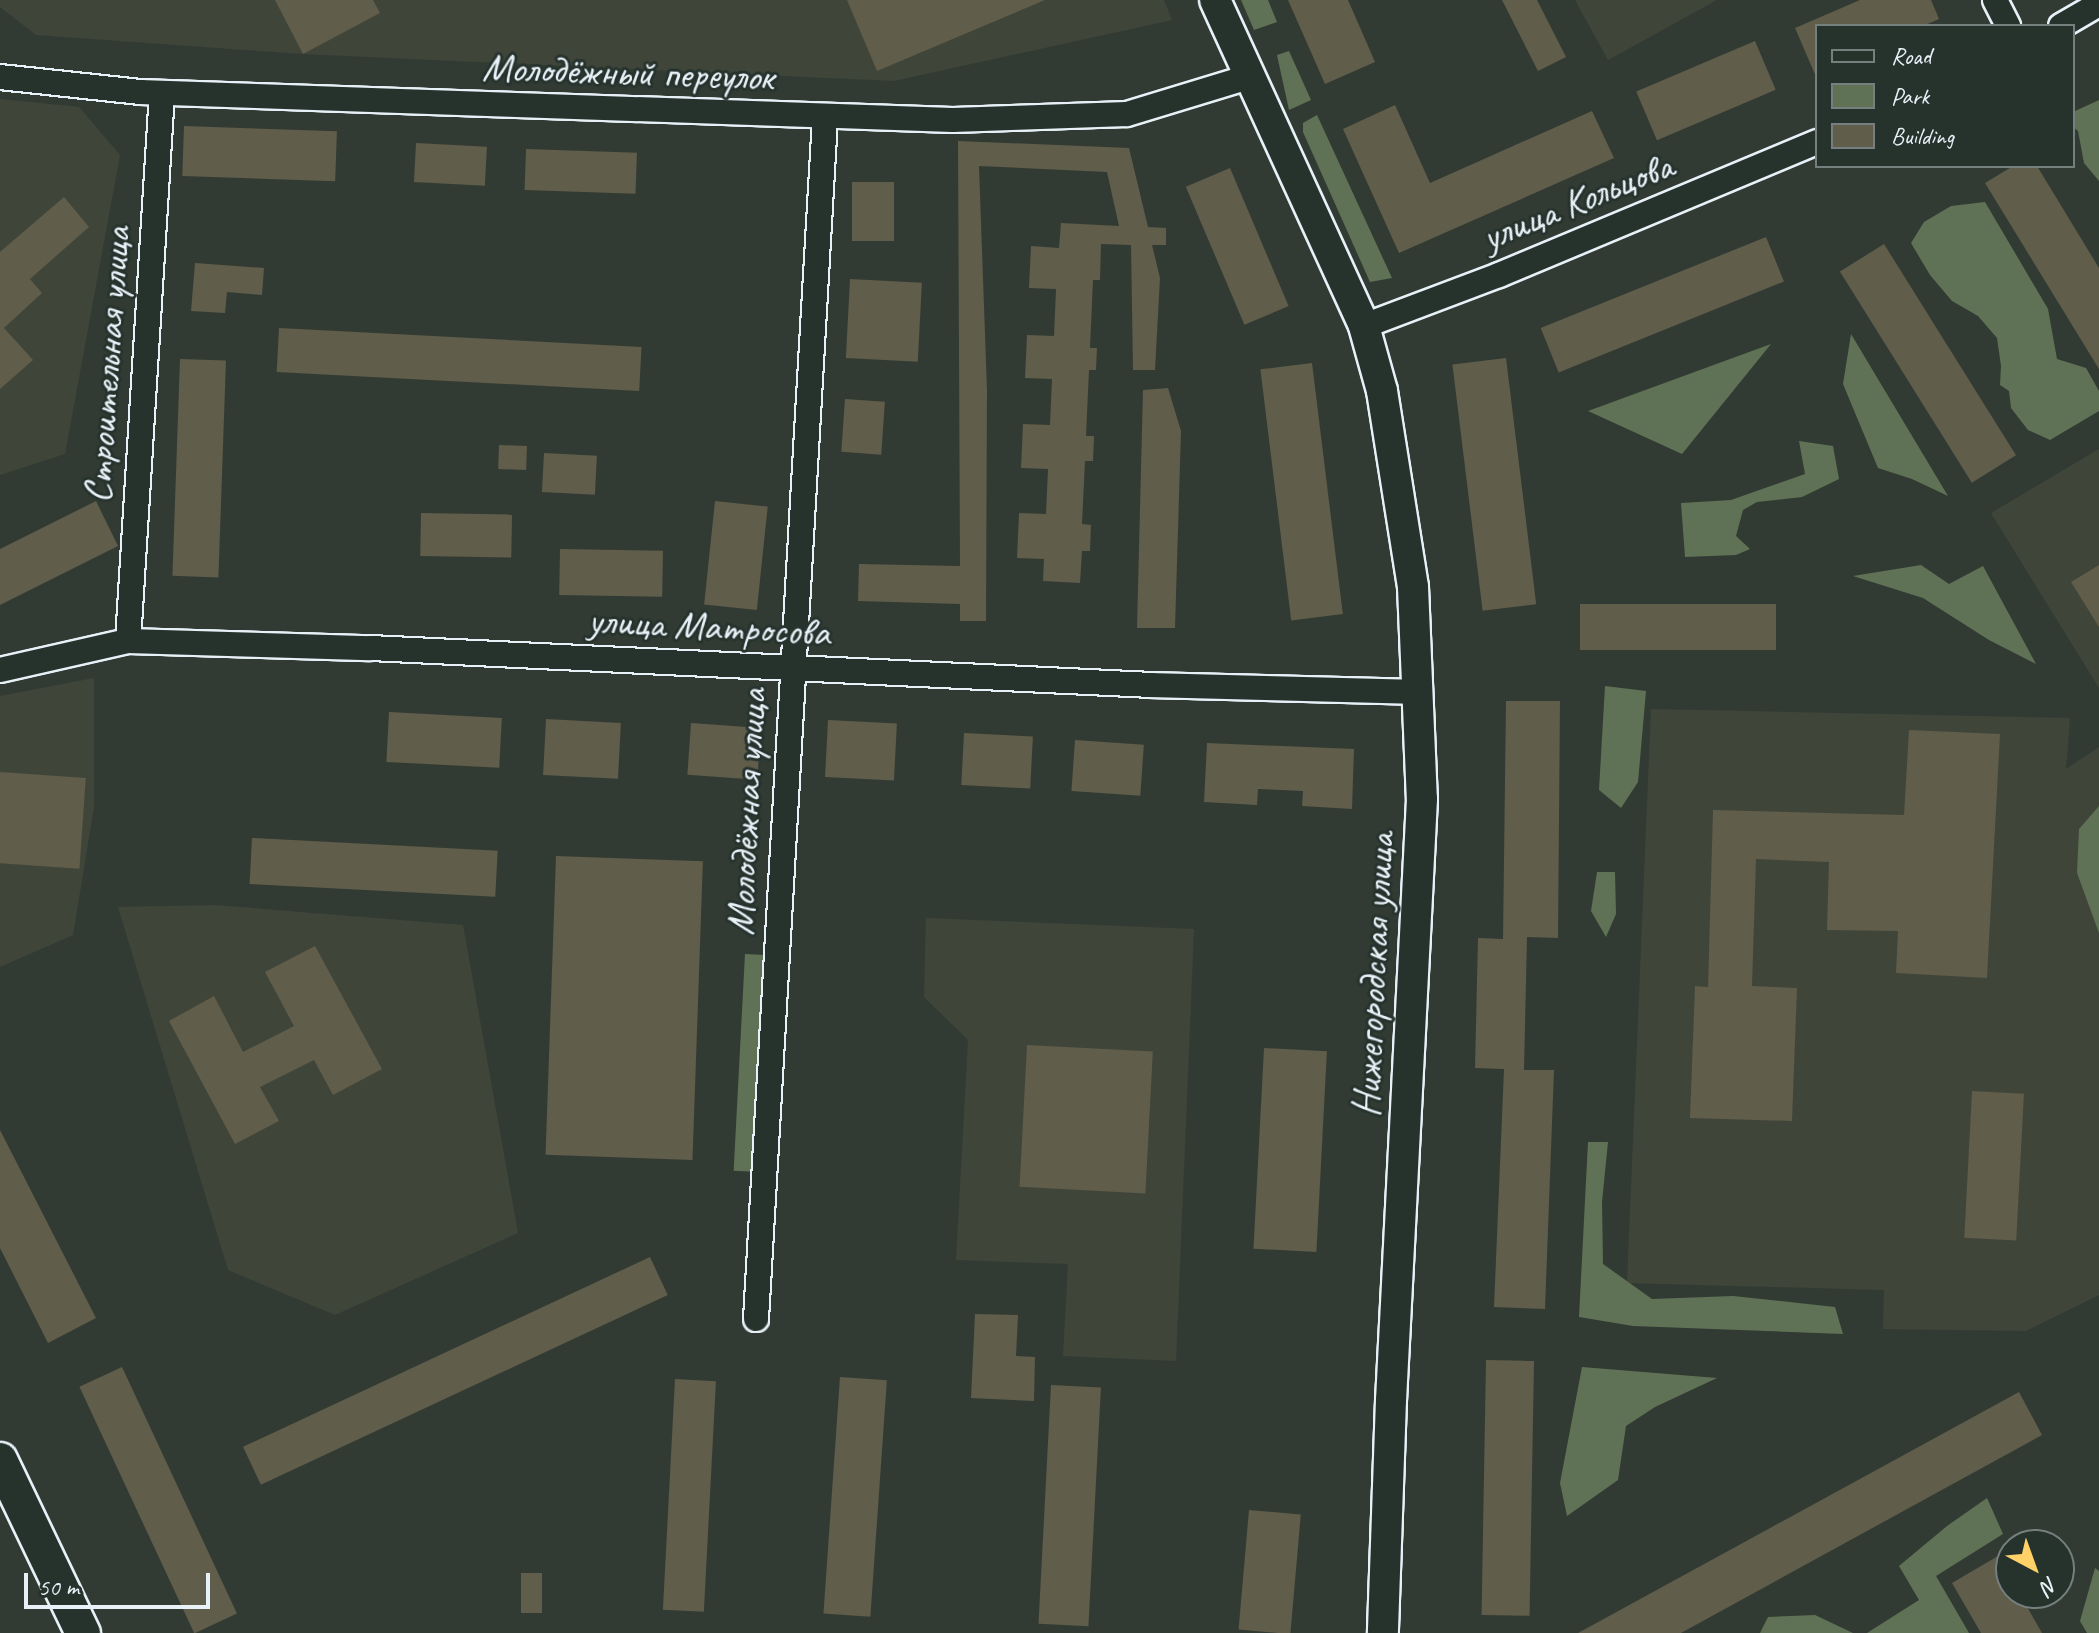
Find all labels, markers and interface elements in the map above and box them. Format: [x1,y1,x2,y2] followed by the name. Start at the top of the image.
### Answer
[1815,24,2075,168] legend
[1891,41,1931,71] text: Road
[481,43,775,101] street label: Молодёжный переулок
[1891,81,1929,111] text: Park
[1891,121,1954,151] text: Building
[1475,141,1679,261] street label: улица Кольцова
[73,224,141,506] street label: Строительная улица
[587,596,831,656] street label: улица Матросова
[716,686,776,938] street label: Молодёжная улица
[1342,832,1404,1118] street label: Нижегородская улица
[1995,1529,2075,1609] north arrow
[28,1557,214,1607] scale bar
[2035,1571,2064,1601] text: N
[38,1572,79,1602] text: 50 m

